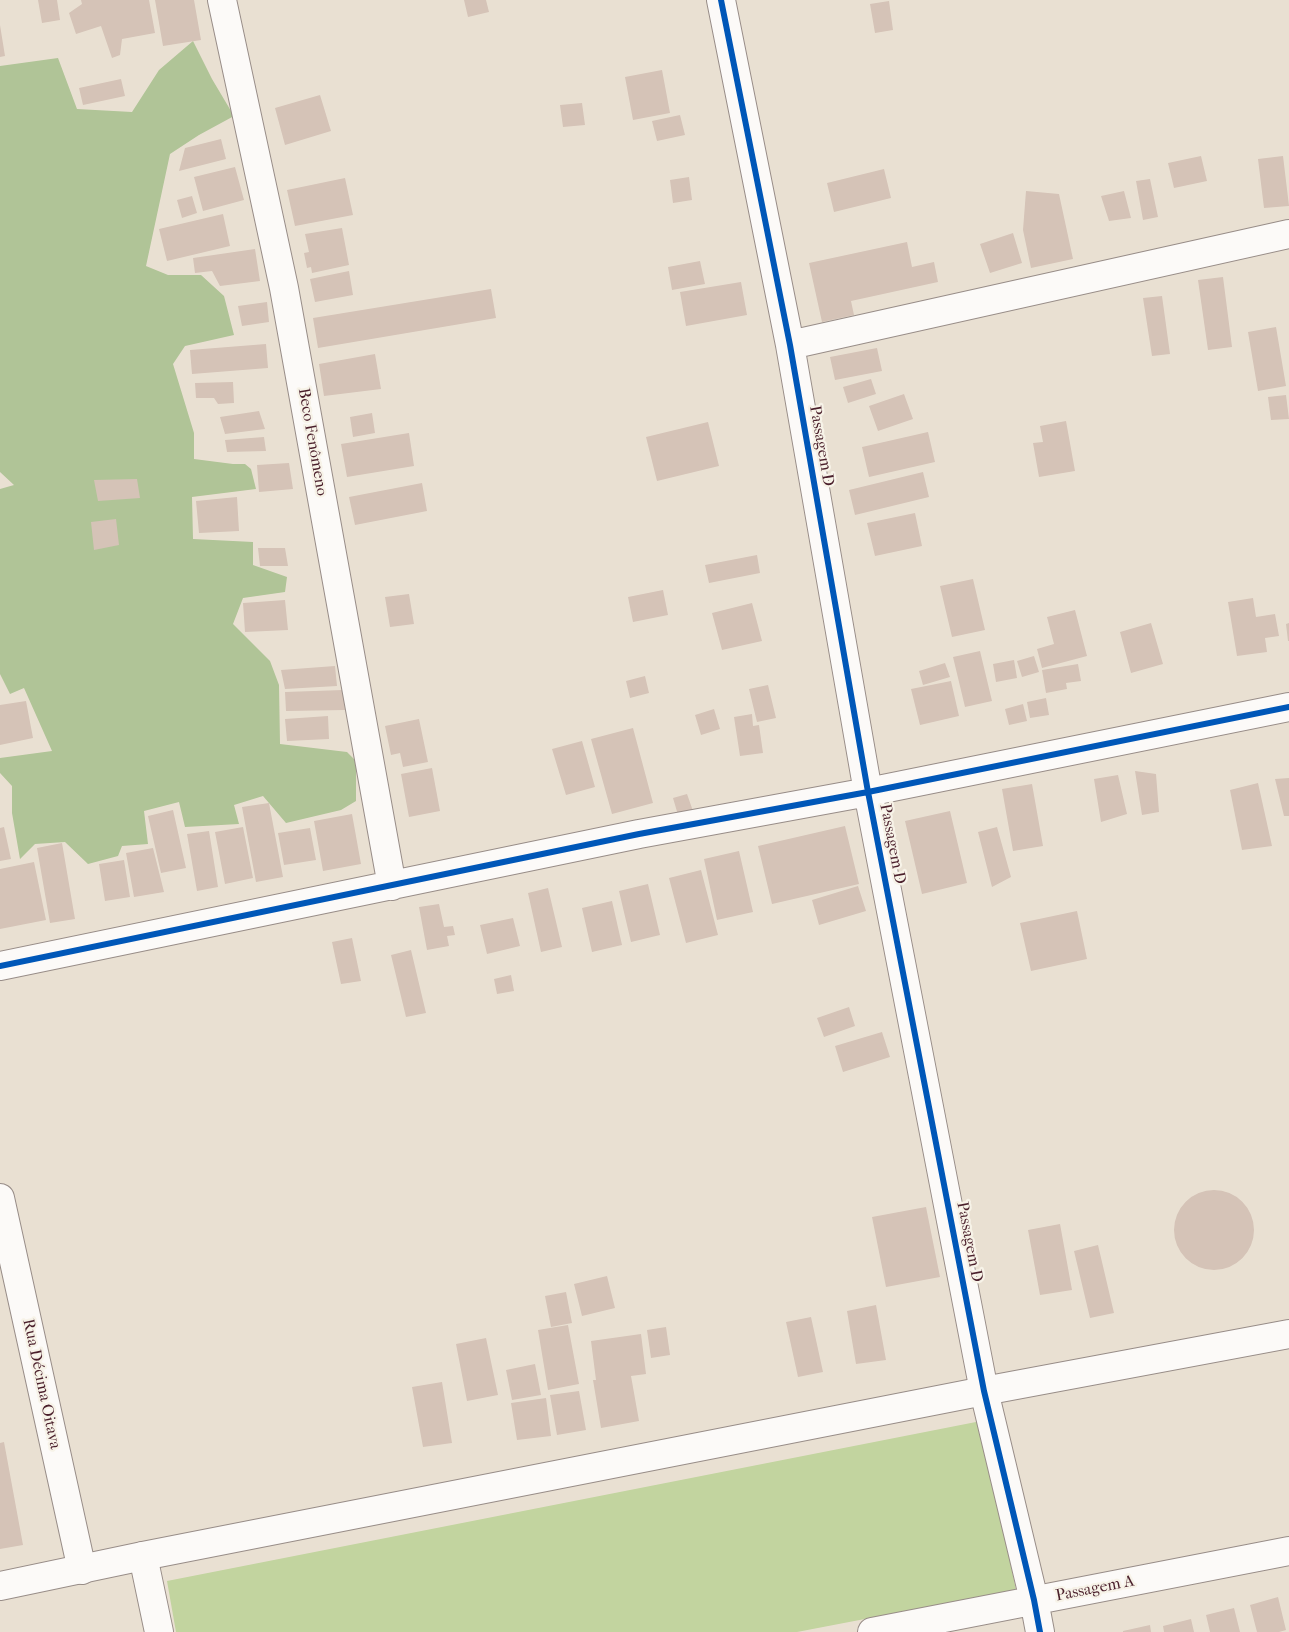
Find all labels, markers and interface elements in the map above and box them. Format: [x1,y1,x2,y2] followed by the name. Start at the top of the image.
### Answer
[293,387,331,497] street label: Beco Fenômeno
[804,404,838,488] street label: Passagem D
[875,802,909,886] street label: Passagem D
[952,1200,986,1284] street label: Passagem D
[18,1317,64,1451] street label: Rua Décima Oitava
[1054,1572,1136,1606] street label: Passagem A

